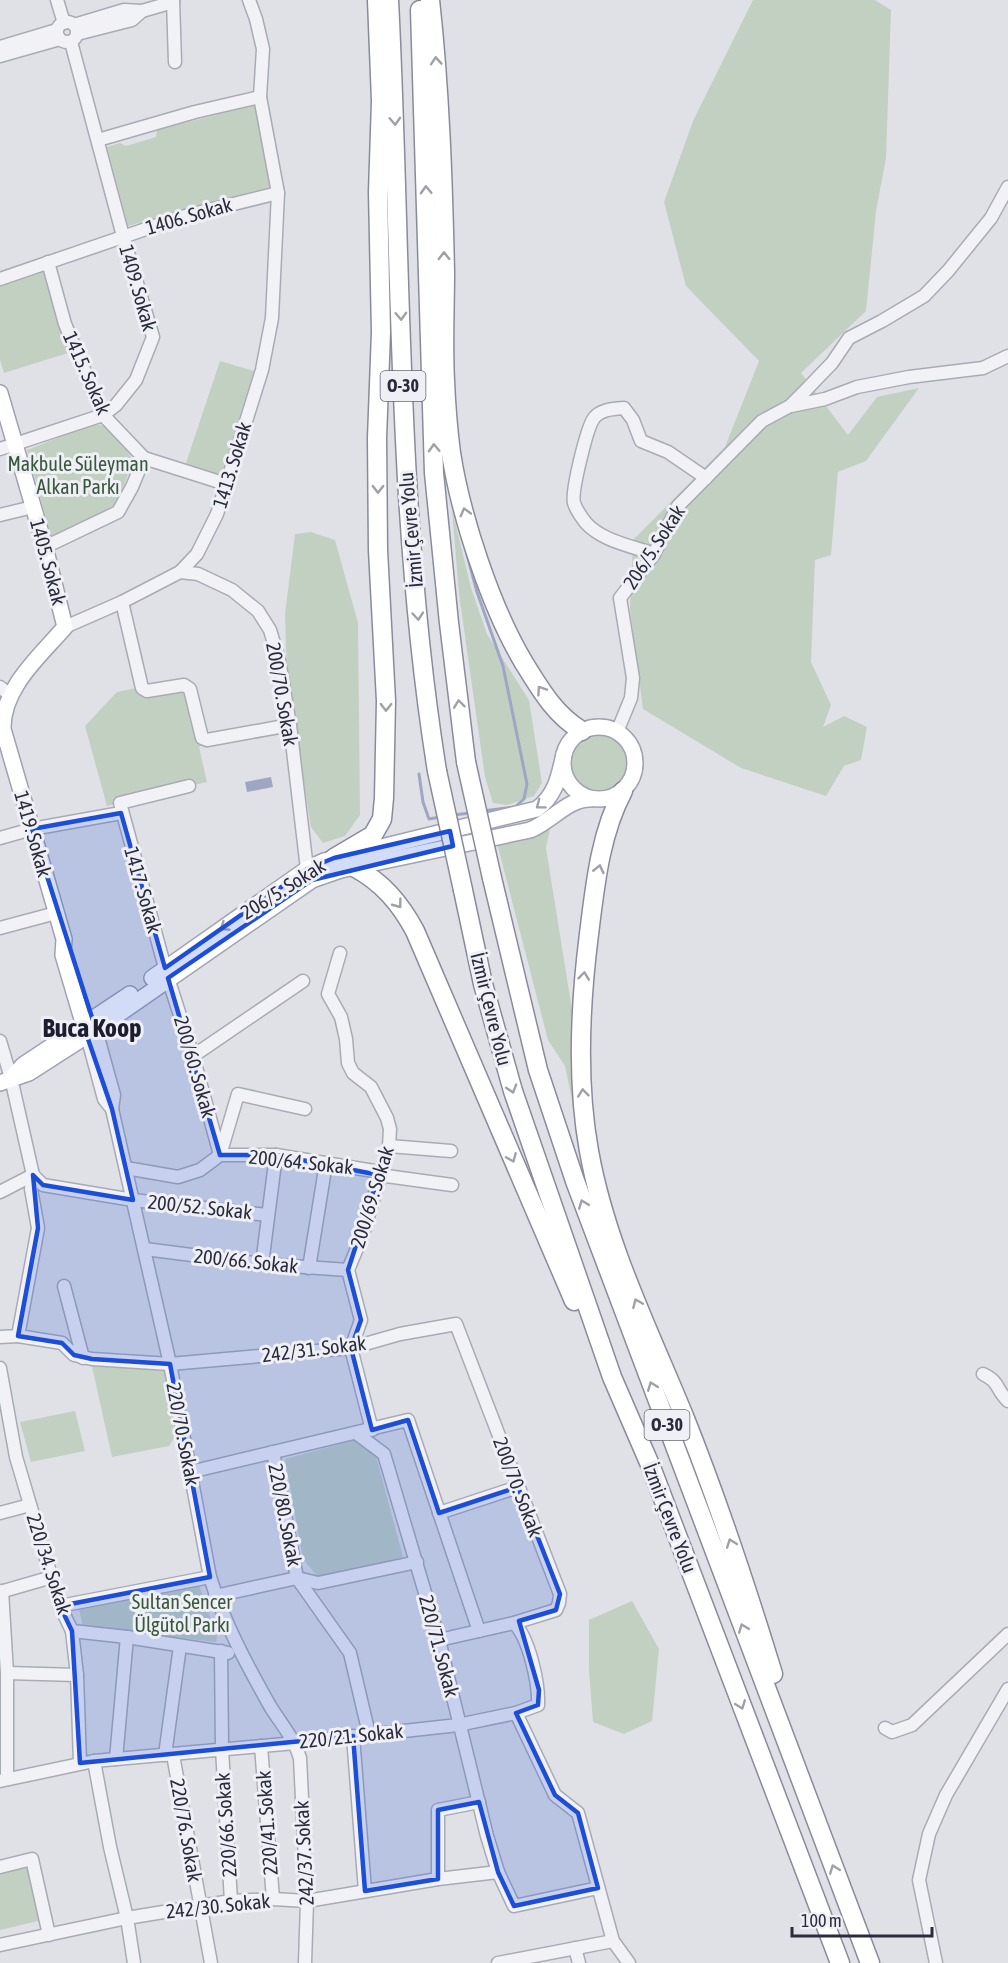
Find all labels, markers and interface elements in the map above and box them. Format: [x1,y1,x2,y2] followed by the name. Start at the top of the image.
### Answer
[430,56,443,65] one-way arrow
[389,117,402,126] one-way arrow
[420,185,432,194] one-way arrow
[143,192,235,239] street label: 1406. Sokak
[115,242,162,334] street label: 1409. Sokak
[438,251,451,260] one-way arrow
[395,312,407,321] one-way arrow
[59,328,116,418] street label: 1415. Sokak
[380,371,426,401] road number: O-30
[208,419,256,511] street label: 1413. Sokak
[427,443,440,452] one-way arrow
[7,452,149,498] park label: Makbule Süleyman Alkan Parkı
[394,471,427,589] street label: İzmir Çevre Yolu
[371,484,384,493] one-way arrow
[618,500,689,593] street label: 206/5. Sokak
[460,507,472,518] one-way arrow
[26,516,71,608] street label: 1405. Sokak
[411,611,424,620] one-way arrow
[262,640,303,748] street label: 200/70. Sokak
[537,686,549,696] one-way arrow
[453,700,466,709] one-way arrow
[380,702,392,711] one-way arrow
[10,788,57,880] street label: 1419. Sokak
[536,798,547,809] one-way arrow
[120,844,167,936] street label: 1417. Sokak
[236,853,329,924] street label: 206/5. Sokak
[592,864,605,874] one-way arrow
[391,897,402,908] one-way arrow
[220,920,231,931] one-way arrow
[466,950,517,1068] street label: İzmir Çevre Yolu
[577,971,590,980] one-way arrow
[42,1013,142,1043] district label: Buca Koop
[170,1013,221,1121] street label: 200/60. Sokak
[505,1083,517,1094] one-way arrow
[577,1088,590,1097] one-way arrow
[345,1143,398,1250] street label: 200/69. Sokak
[248,1145,355,1178] street label: 200/64. Sokak
[505,1152,517,1163] one-way arrow
[147,1190,254,1223] street label: 200/52. Sokak
[578,1199,591,1210] one-way arrow
[193,1244,300,1277] street label: 200/66. Sokak
[632,1299,644,1310] one-way arrow
[261,1331,368,1366] street label: 242/31. Sokak
[162,1380,205,1488] street label: 220/70. Sokak
[647,1382,659,1393] one-way arrow
[644,1410,690,1440] road number: O-30
[489,1434,548,1540] street label: 200/70. Sokak
[639,1460,702,1576] street label: İzmir Çevre Yolu
[264,1461,307,1569] street label: 220/80. Sokak
[22,1510,77,1617] street label: 220/34. Sokak
[726,1538,738,1549] one-way arrow
[132,1590,233,1636] park label: Sultan Sencer Ülgütol Parkı
[415,1592,464,1700] street label: 220/71. Sokak
[738,1623,750,1634] one-way arrow
[734,1699,746,1710] one-way arrow
[298,1719,404,1752] street label: 220/21. Sokak
[251,1770,282,1876] street label: 220/41. Sokak
[210,1772,241,1878] street label: 220/66. Sokak
[166,1776,207,1884] street label: 220/76. Sokak
[289,1800,318,1906] street label: 242/37. Sokak
[829,1864,842,1875] one-way arrow
[165,1889,271,1922] street label: 242/30. Sokak
[792,1900,932,1938] scale bar
[801,1910,842,1931] text: 100 m

